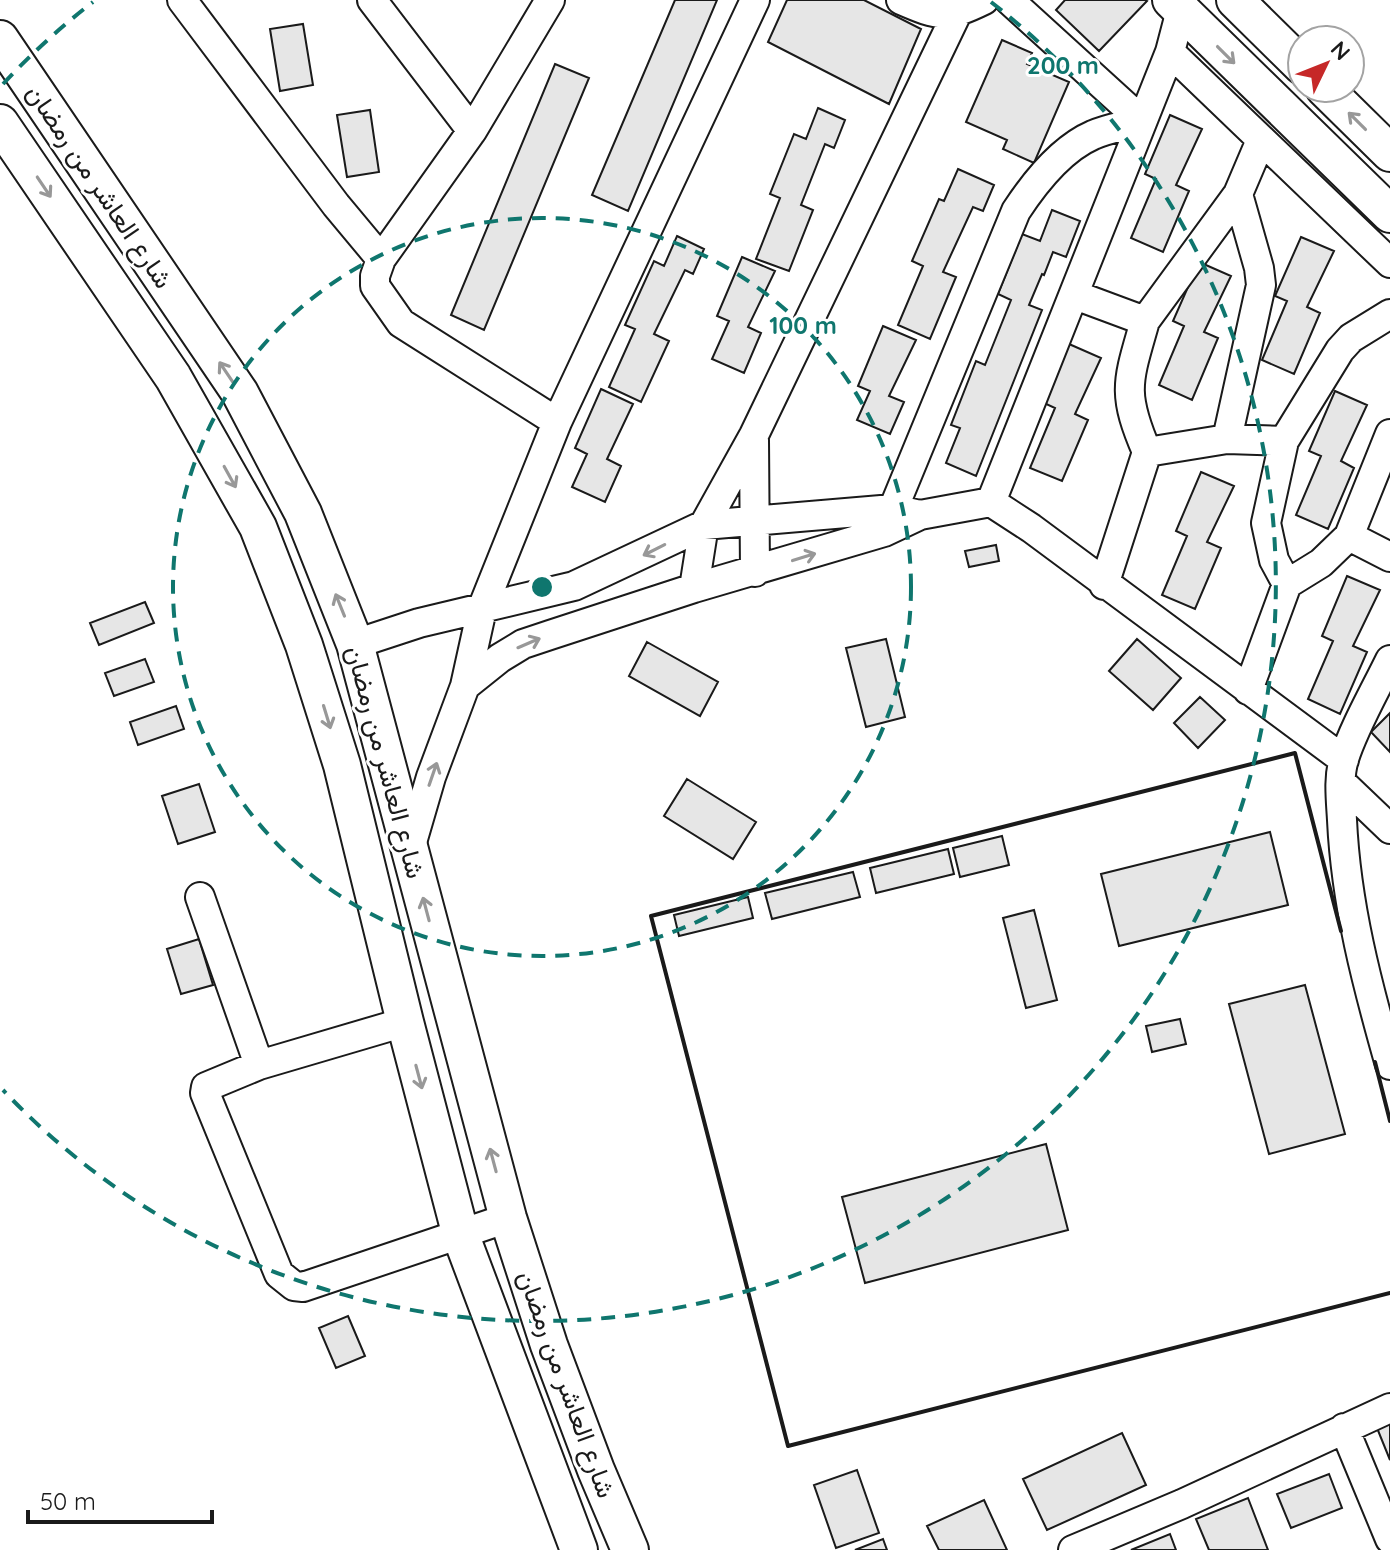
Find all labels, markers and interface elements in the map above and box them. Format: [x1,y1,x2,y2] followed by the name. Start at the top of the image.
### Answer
[1286,24,1366,104] north arrow
[1325,35,1356,66] text: N
[1216,45,1235,64] one-way arrow
[1027,50,1099,80] text: 200 m
[18,78,181,296] street label: شارع العاشر من رمضان
[1347,111,1367,130] one-way arrow
[36,176,52,198] one-way arrow
[769,310,837,340] text: 100 m
[218,361,234,384] one-way arrow
[222,465,238,488] one-way arrow
[642,543,666,559] one-way arrow
[790,549,816,564] one-way arrow
[528,573,556,601] centre of rings
[331,593,346,618] one-way arrow
[516,635,541,649] one-way arrow
[337,642,433,882] street label: شارع العاشر من رمضان
[321,704,335,729] one-way arrow
[426,762,441,787] one-way arrow
[418,896,433,922] one-way arrow
[413,1064,428,1090] one-way arrow
[484,1148,499,1173] one-way arrow
[509,1266,623,1503] street label: شارع العاشر من رمضان
[28,1474,212,1524] scale bar
[40,1486,96,1516] text: 50 m

